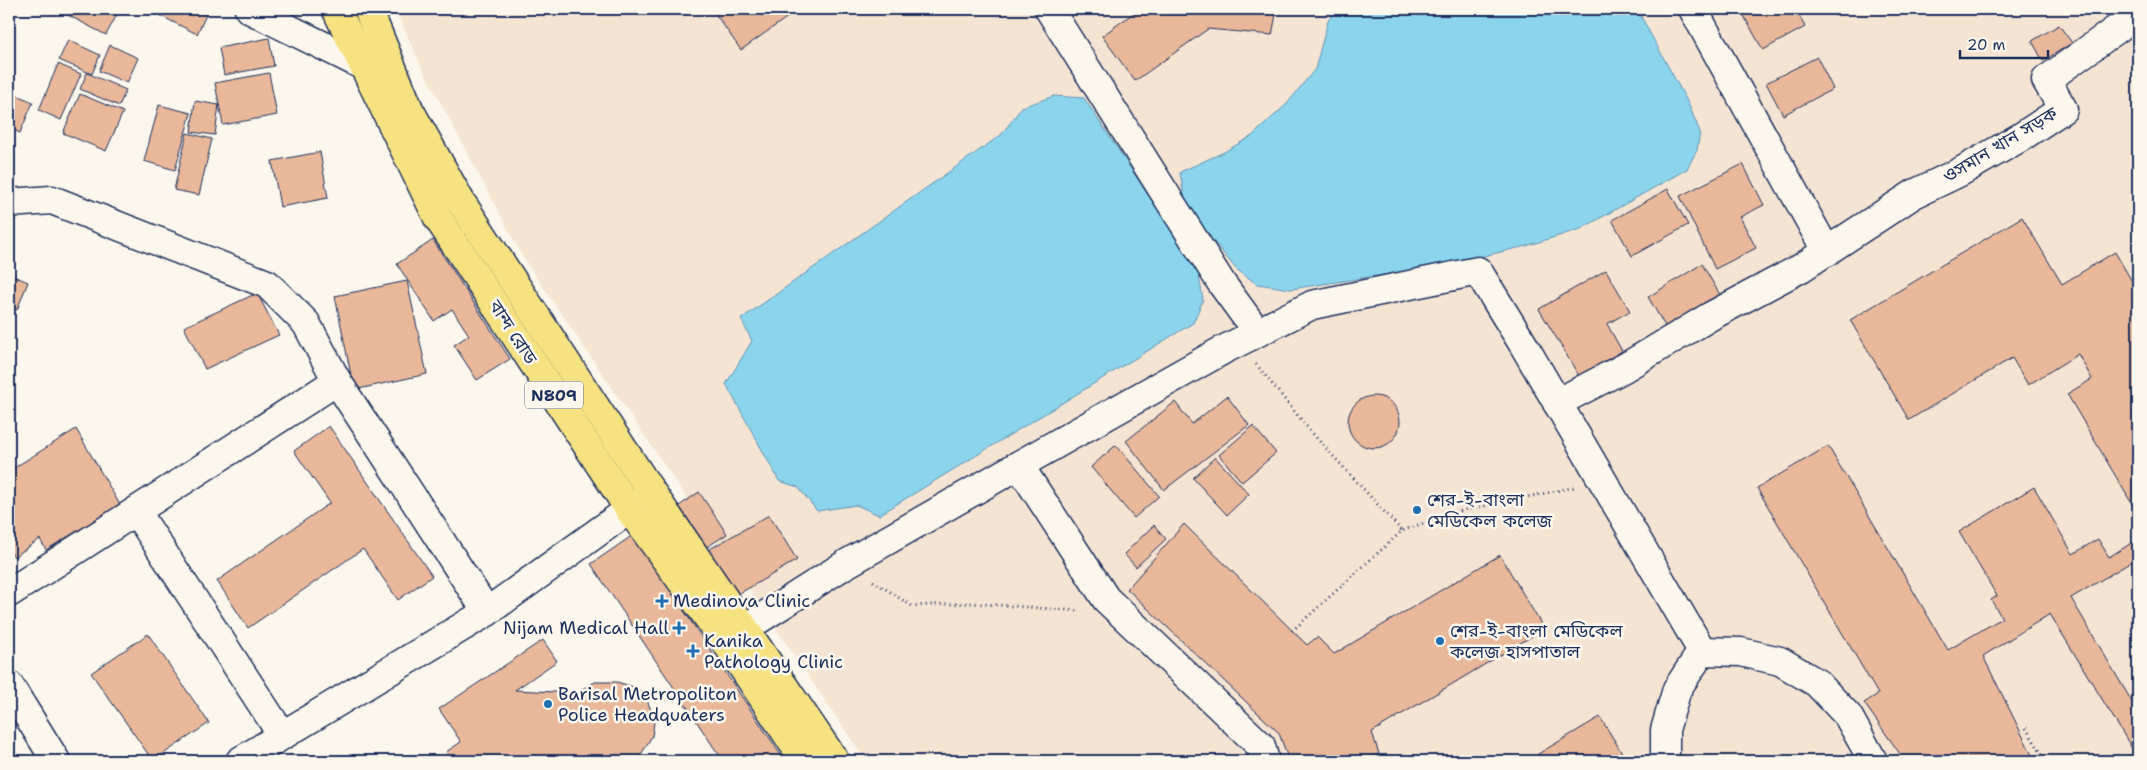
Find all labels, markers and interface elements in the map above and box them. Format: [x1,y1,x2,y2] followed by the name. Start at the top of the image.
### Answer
[1960,28,2047,60] scale bar
[1967,35,2006,55] text: 20 m
[1938,101,2062,189] street label: ওসমান খান সড়ক
[483,295,543,369] street label: বান্দ রোড
[525,382,583,408] road number: N809
[1427,488,1553,533] place label: শের-ই-বাংলা মেডিকেল কলেজ
[1411,504,1423,516] marker: শের-ই-বাংলা মেডিকেল কলেজ
[673,589,810,613] place label: Medinova Clinic
[655,594,669,608] marker: Medinova Clinic
[503,616,670,640] place label: Nijam Medical Hall
[1449,619,1623,664] place label: শের-ই-বাংলা মেডিকেল কলেজ হাসপাতাল
[673,622,685,634] marker: Nijam Medical Hall
[704,629,843,674] place label: Kanika Pathology Clinic
[1434,635,1446,647] marker: শের-ই-বাংলা মেডিকেল কলেজ হাসপাতাল
[686,644,700,658] marker: Kanika Pathology Clinic
[558,682,737,727] place label: Barisal Metropoliton Police Headquaters
[542,698,554,710] marker: Barisal Metropoliton Police Headquaters

